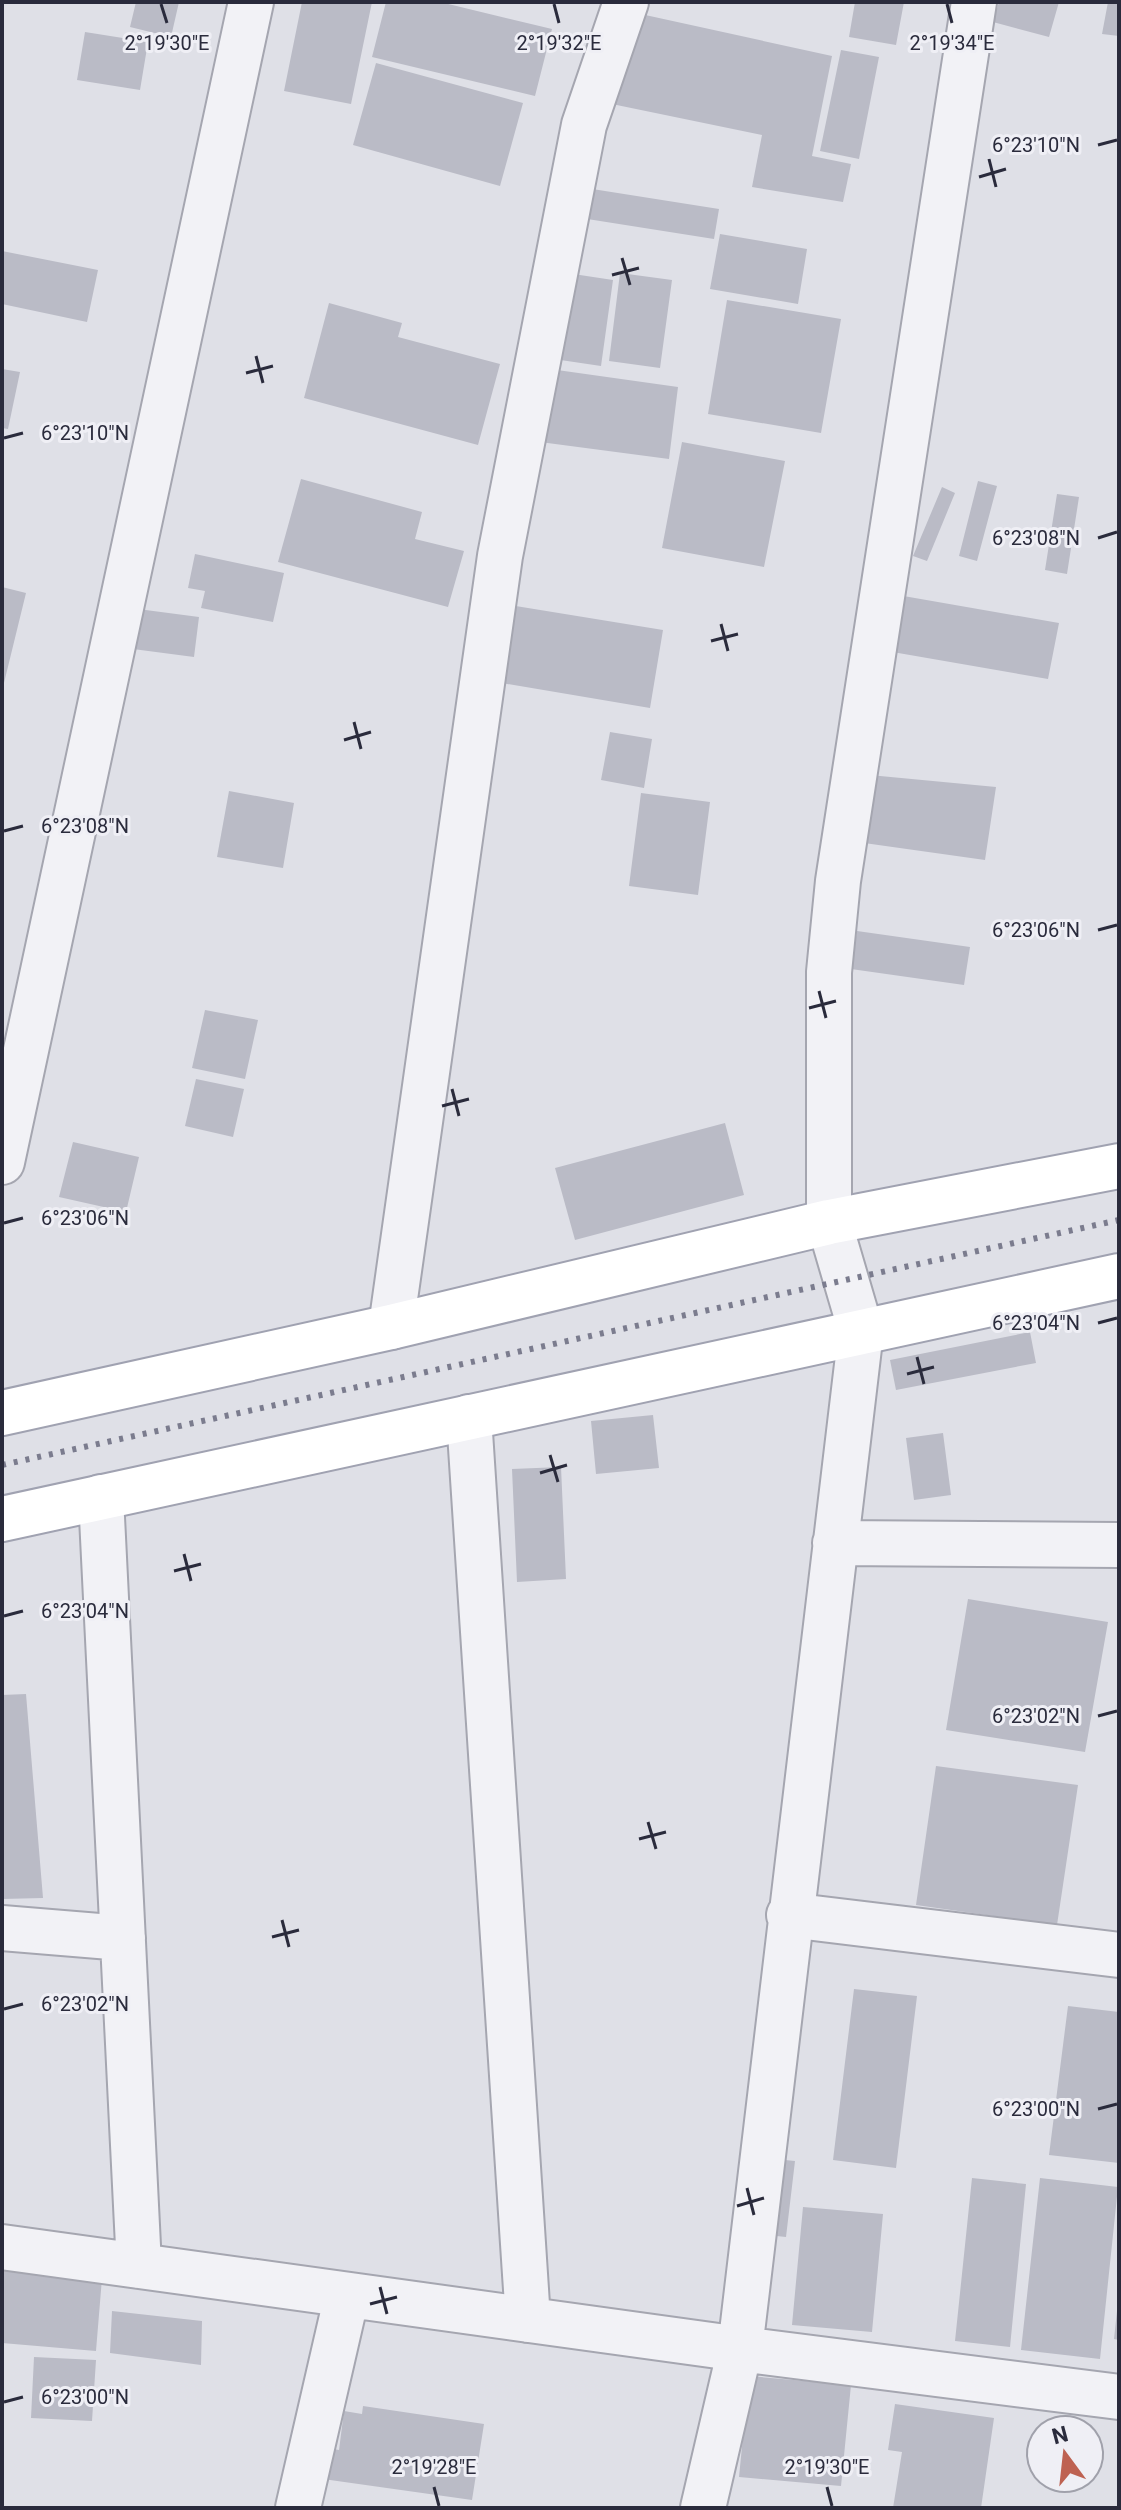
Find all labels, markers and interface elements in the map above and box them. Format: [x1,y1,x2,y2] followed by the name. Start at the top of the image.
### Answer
[125,31,209,55] text: 2°19'30"E
[517,31,601,55] text: 2°19'32"E
[910,31,994,55] text: 2°19'34"E
[992,133,1080,157] text: 6°23'10"N
[41,421,129,445] text: 6°23'10"N
[992,526,1080,550] text: 6°23'08"N
[41,814,129,838] text: 6°23'08"N
[992,918,1080,942] text: 6°23'06"N
[41,1206,129,1230] text: 6°23'06"N
[992,1311,1080,1335] text: 6°23'04"N
[41,1599,129,1623] text: 6°23'04"N
[992,1704,1080,1728] text: 6°23'02"N
[41,1992,129,2016] text: 6°23'02"N
[992,2097,1080,2121] text: 6°23'00"N
[41,2385,129,2409] text: 6°23'00"N
[1025,2414,1105,2494] north arrow
[1049,2421,1071,2449] text: N
[392,2455,476,2479] text: 2°19'28"E
[785,2455,869,2479] text: 2°19'30"E

